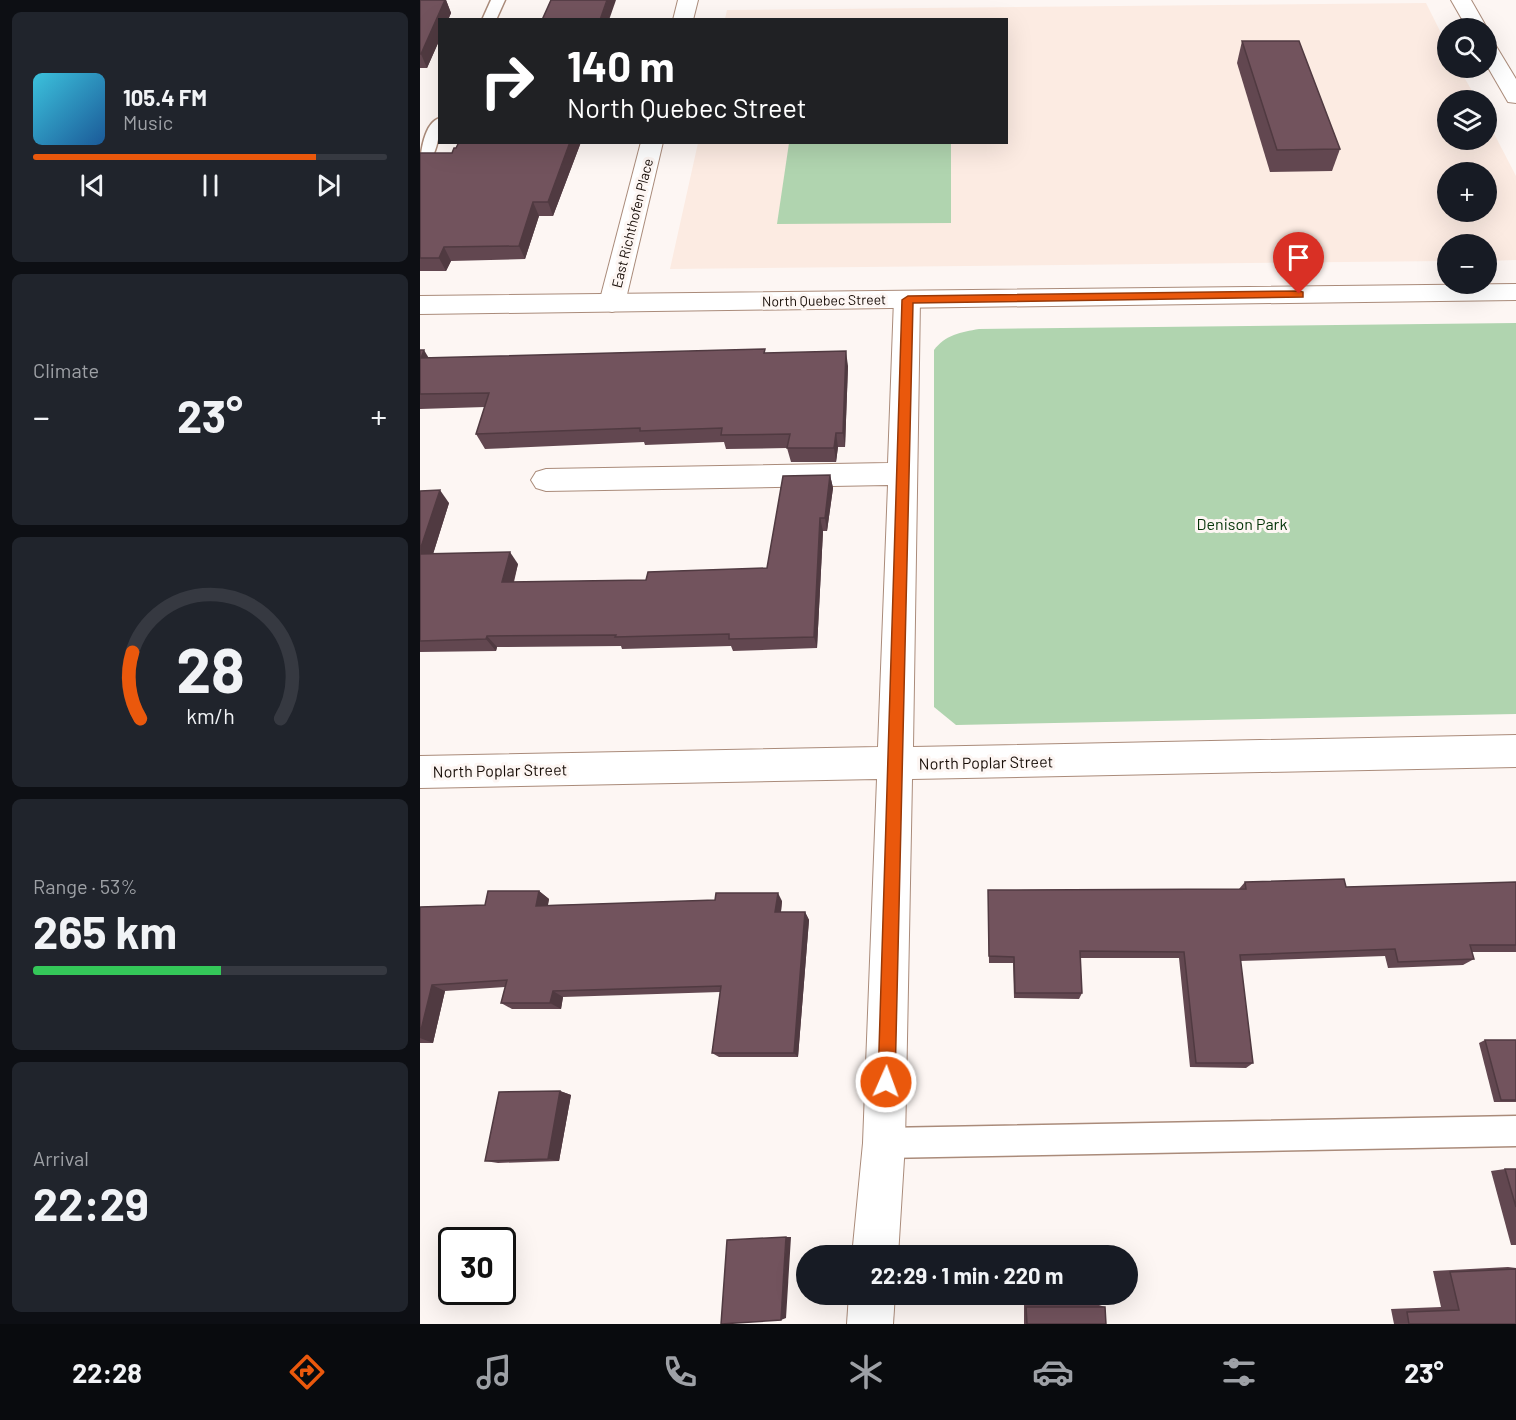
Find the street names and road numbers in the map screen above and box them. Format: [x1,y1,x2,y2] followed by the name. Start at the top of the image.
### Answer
[608,157,656,289] street label: East Richthofen Place
[762,290,886,310] street label: North Quebec Street
[919,751,1053,773] street label: North Poplar Street
[433,759,567,781] street label: North Poplar Street

